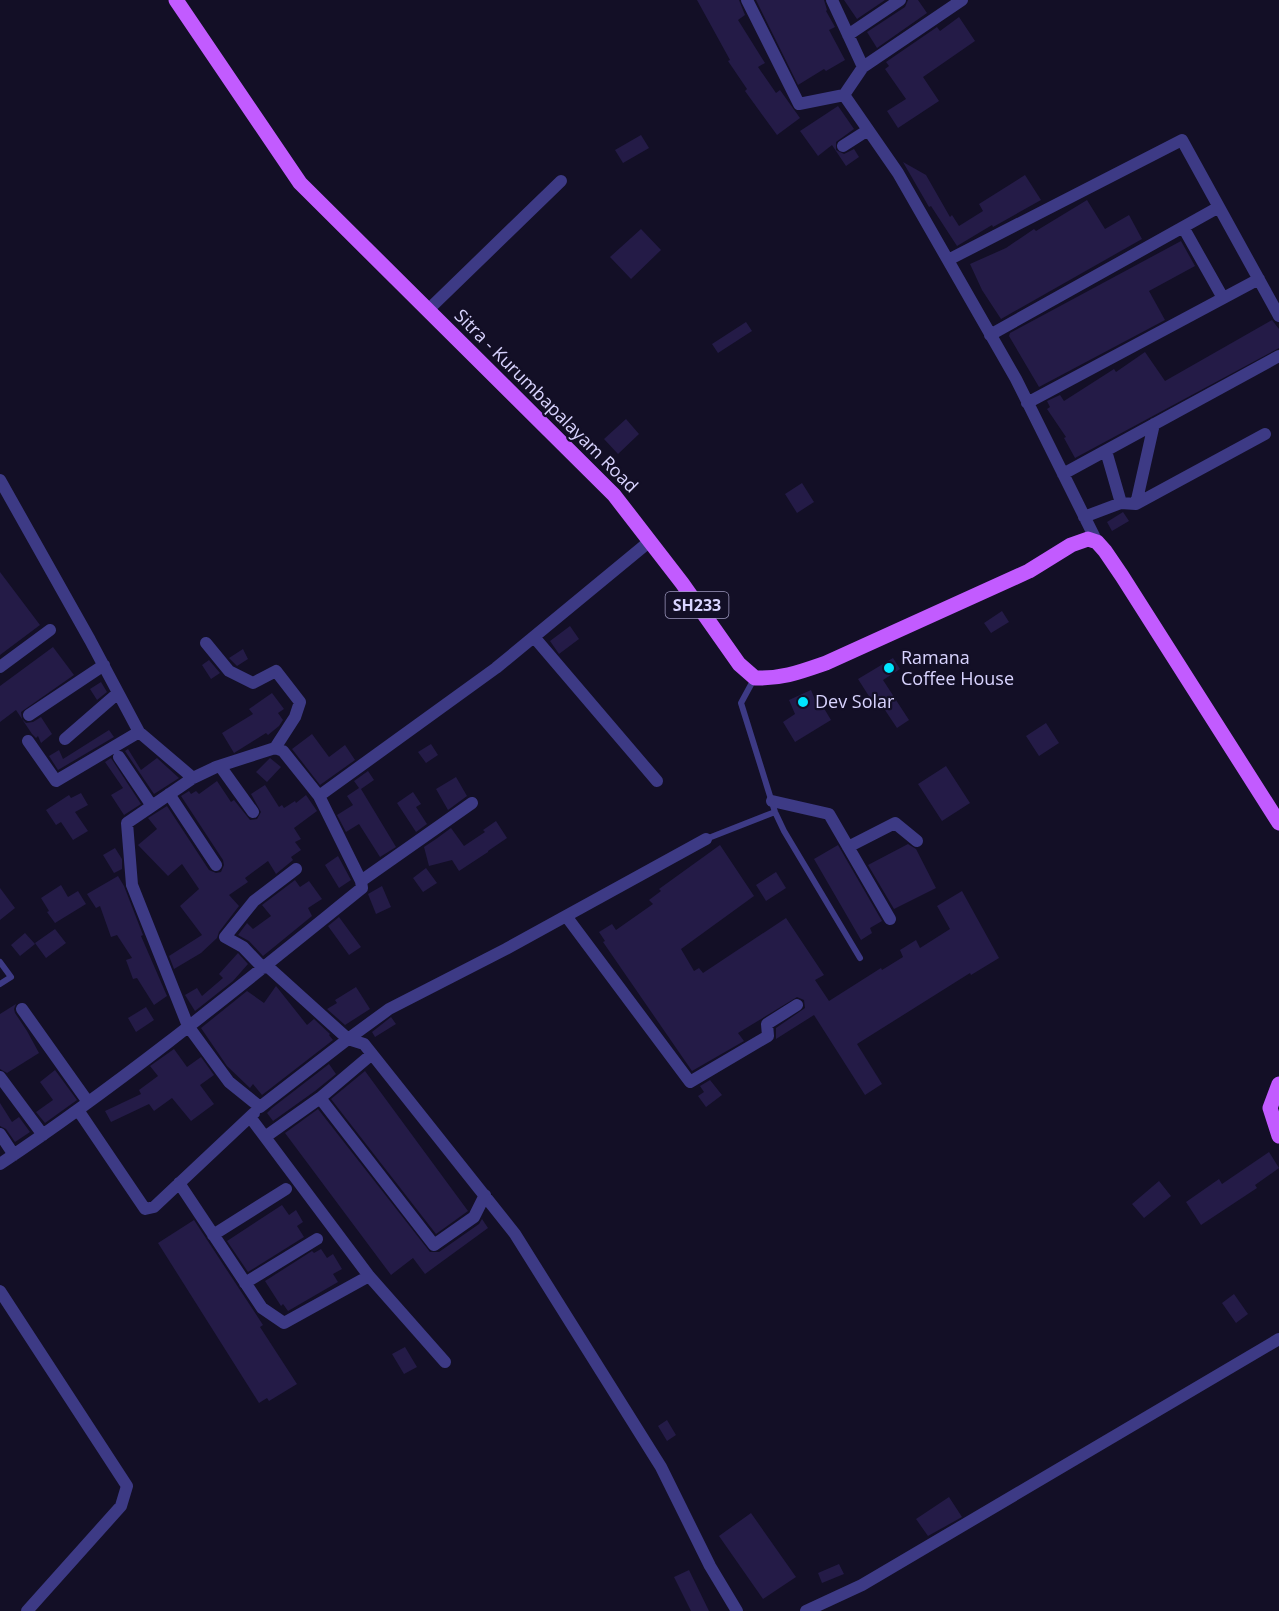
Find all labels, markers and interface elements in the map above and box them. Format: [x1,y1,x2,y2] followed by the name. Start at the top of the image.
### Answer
[450,303,644,497] street label: Sitra - Kurumbapalayam Road
[666,592,728,618] road number: SH233
[901,645,1014,690] place label: Ramana Coffee House
[882,661,896,675] marker: Ramana Coffee House
[815,689,895,713] place label: Dev Solar
[796,695,810,709] marker: Dev Solar

